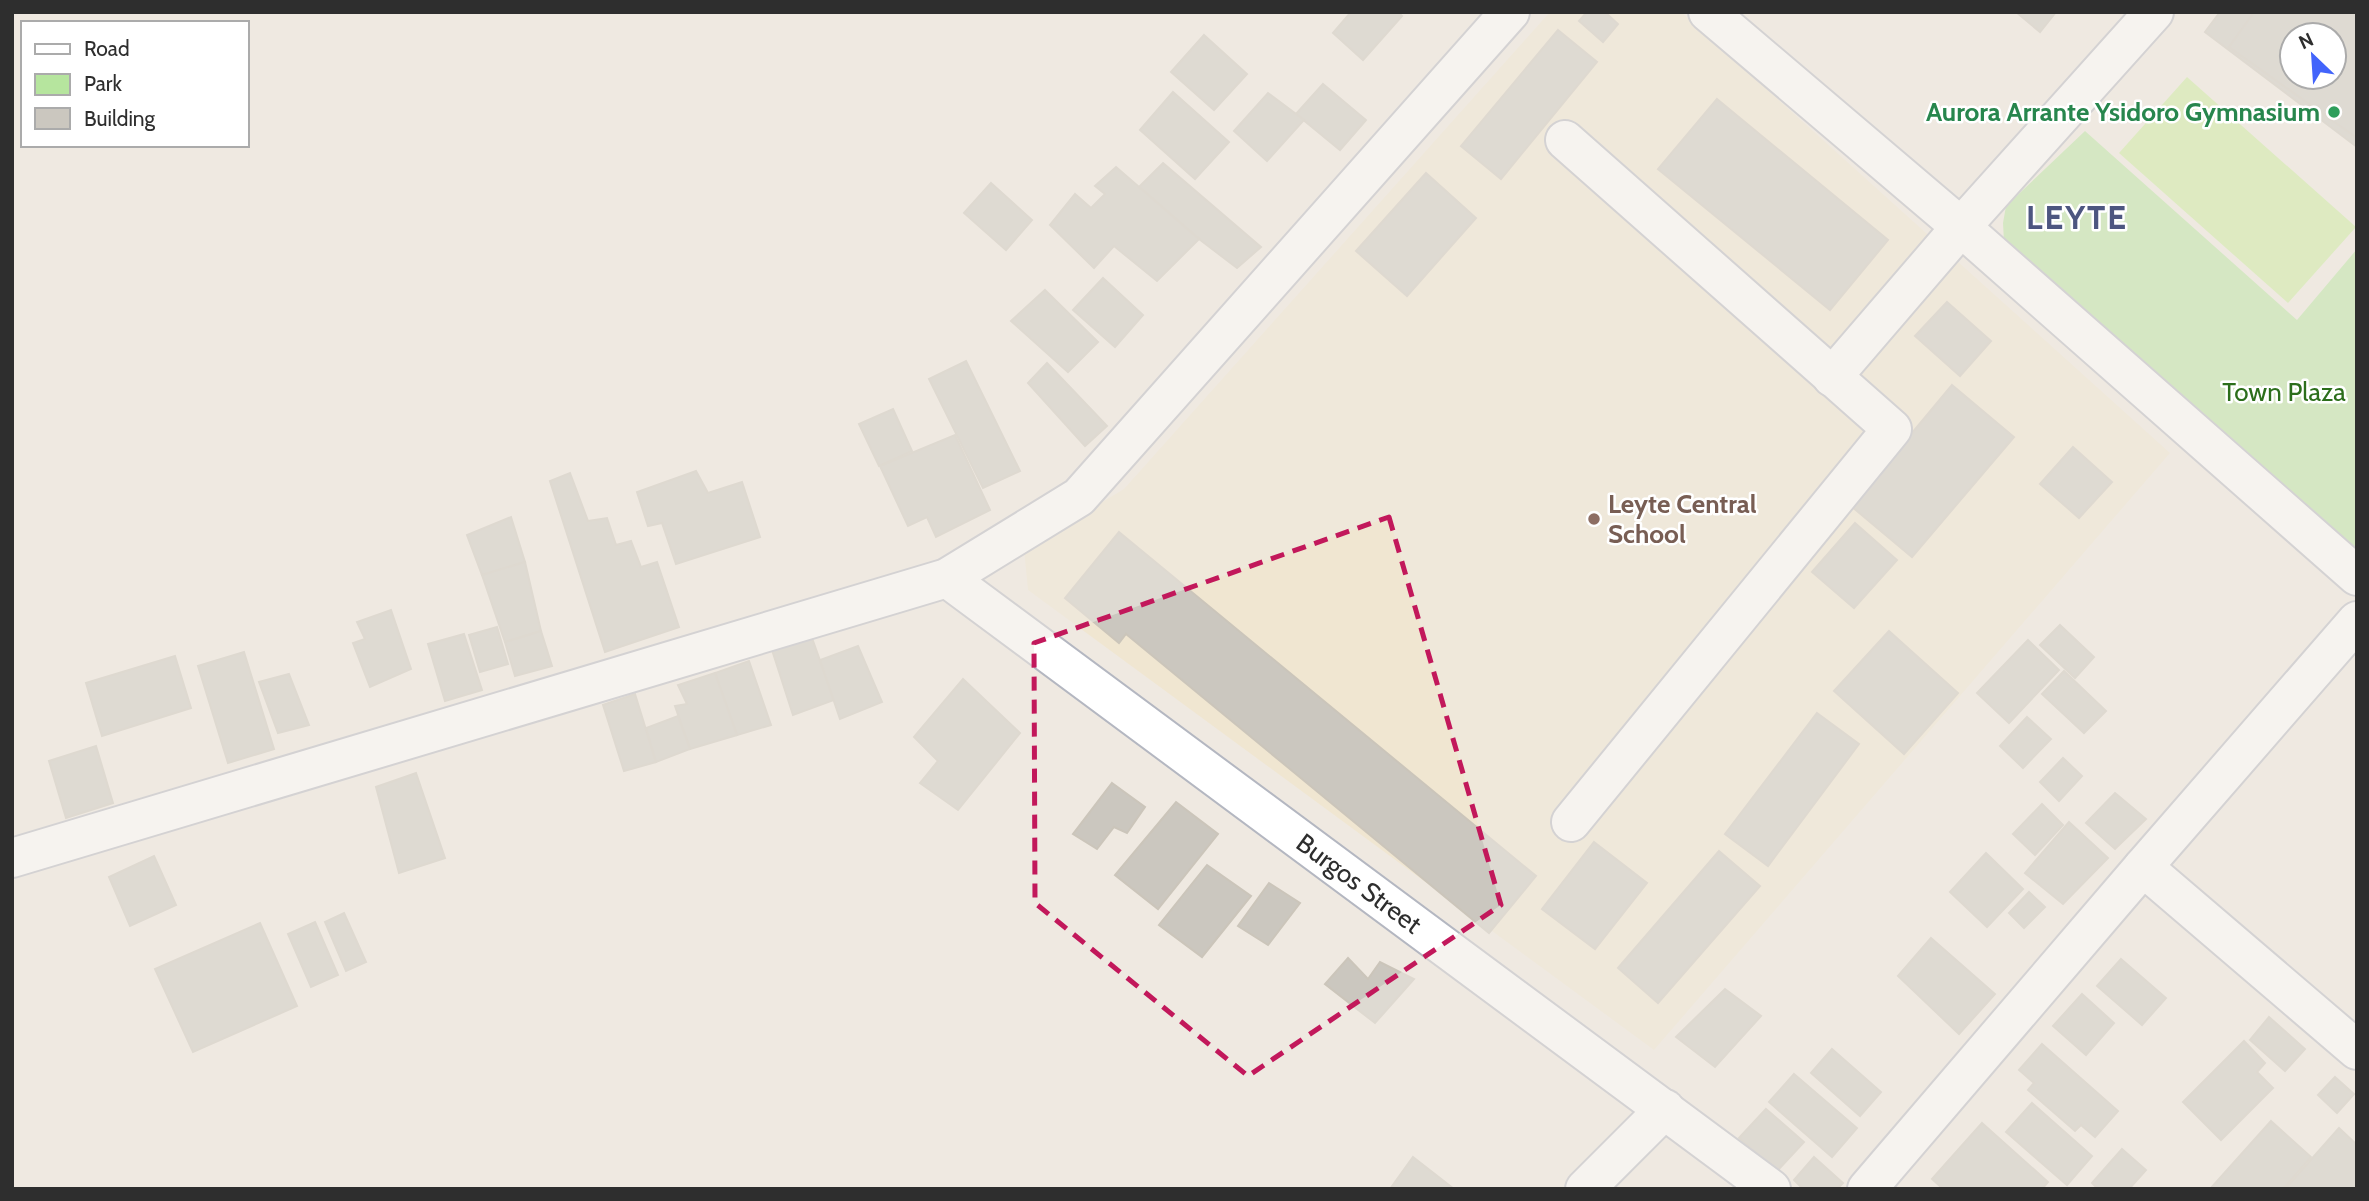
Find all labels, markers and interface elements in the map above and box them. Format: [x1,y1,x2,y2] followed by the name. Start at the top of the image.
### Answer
[21,21,248,147] legend
[2278,21,2348,91] north arrow
[2295,28,2317,54] text: N
[84,36,130,61] text: Road
[84,71,122,96] text: Park
[1926,96,2320,128] place label: Aurora Arrante Ysidoro Gymnasium
[2326,104,2342,120] marker: Aurora Arrante Ysidoro Gymnasium
[84,106,156,131] text: Building
[2026,197,2128,237] district label: LEYTE
[2222,376,2346,408] park label: Town Plaza
[1608,488,1757,550] place label: Leyte Central School
[1586,511,1602,527] marker: Leyte Central School
[1290,827,1428,941] street label: Burgos Street

